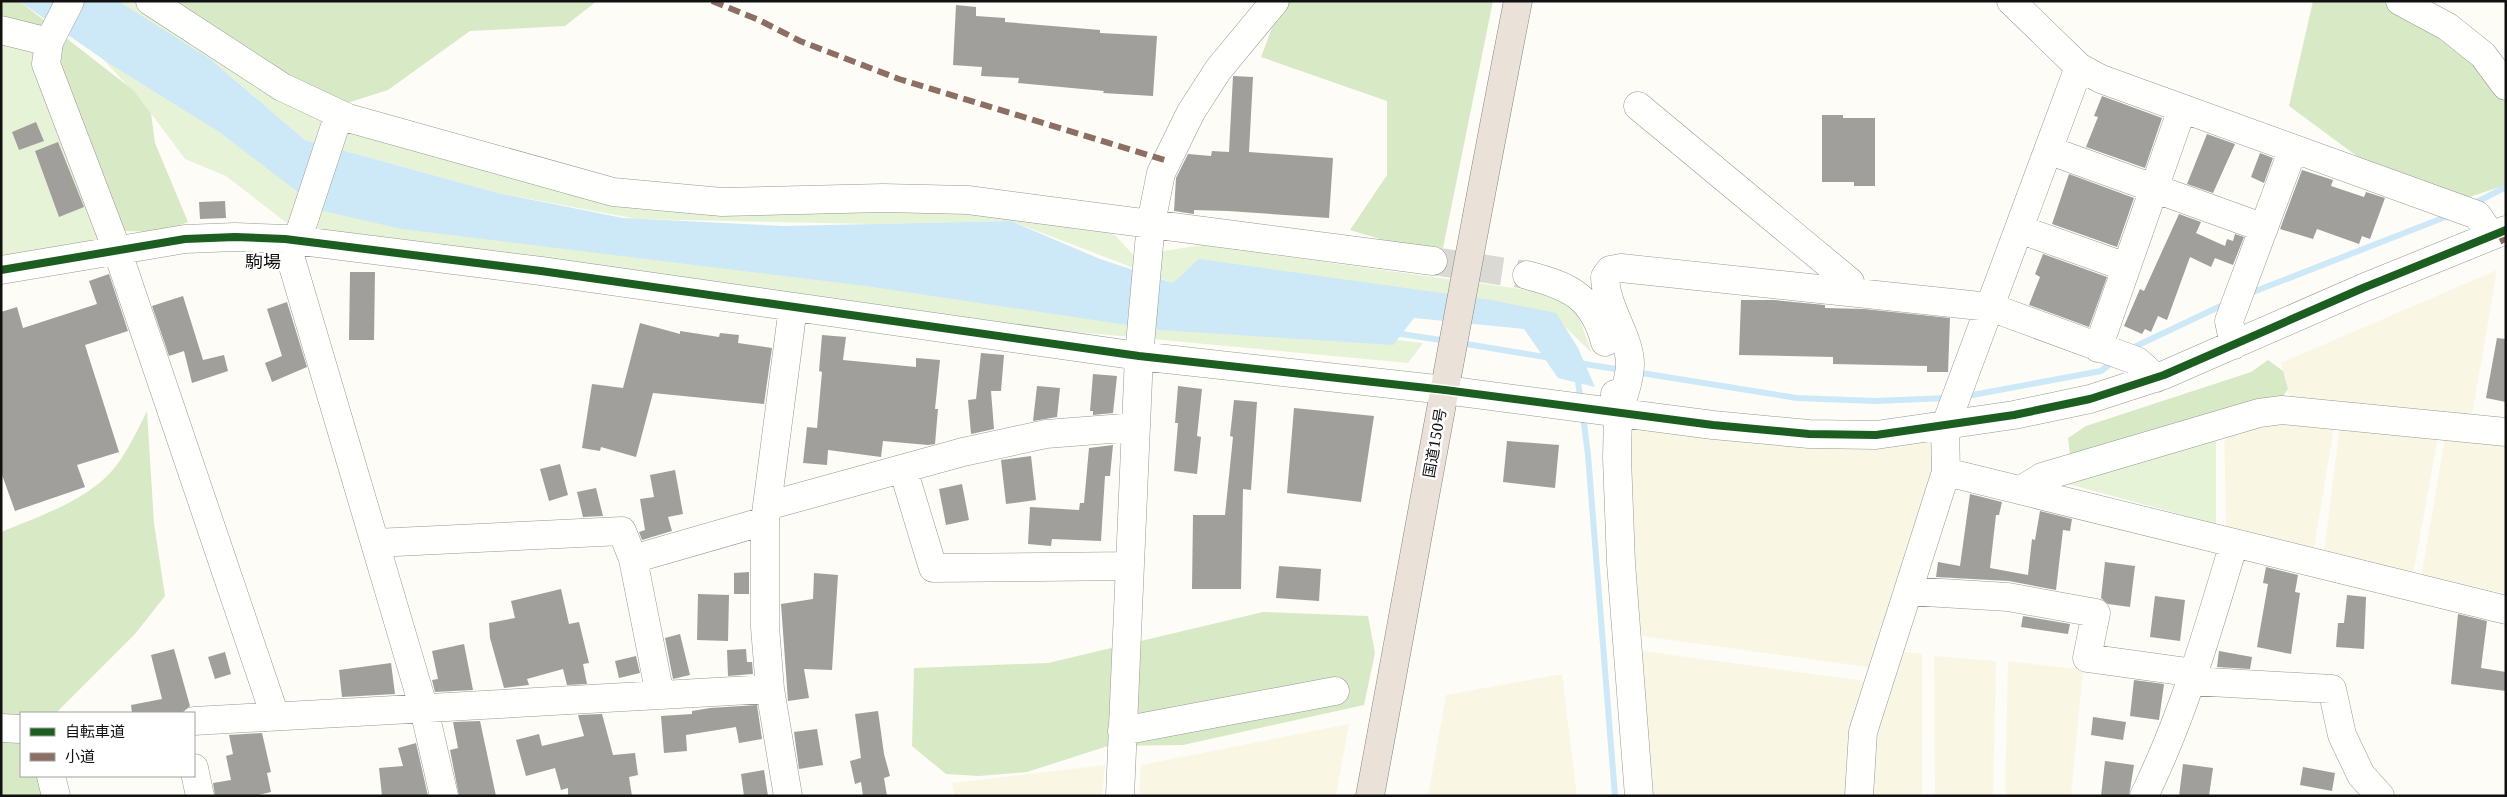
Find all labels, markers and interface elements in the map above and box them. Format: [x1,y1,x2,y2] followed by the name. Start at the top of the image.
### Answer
[245,249,281,273] district label: 駒場
[1418,407,1450,479] street label: 国道150号
[20,712,195,777] legend
[65,721,125,741] text: 自転車道
[65,746,95,766] text: 小道

